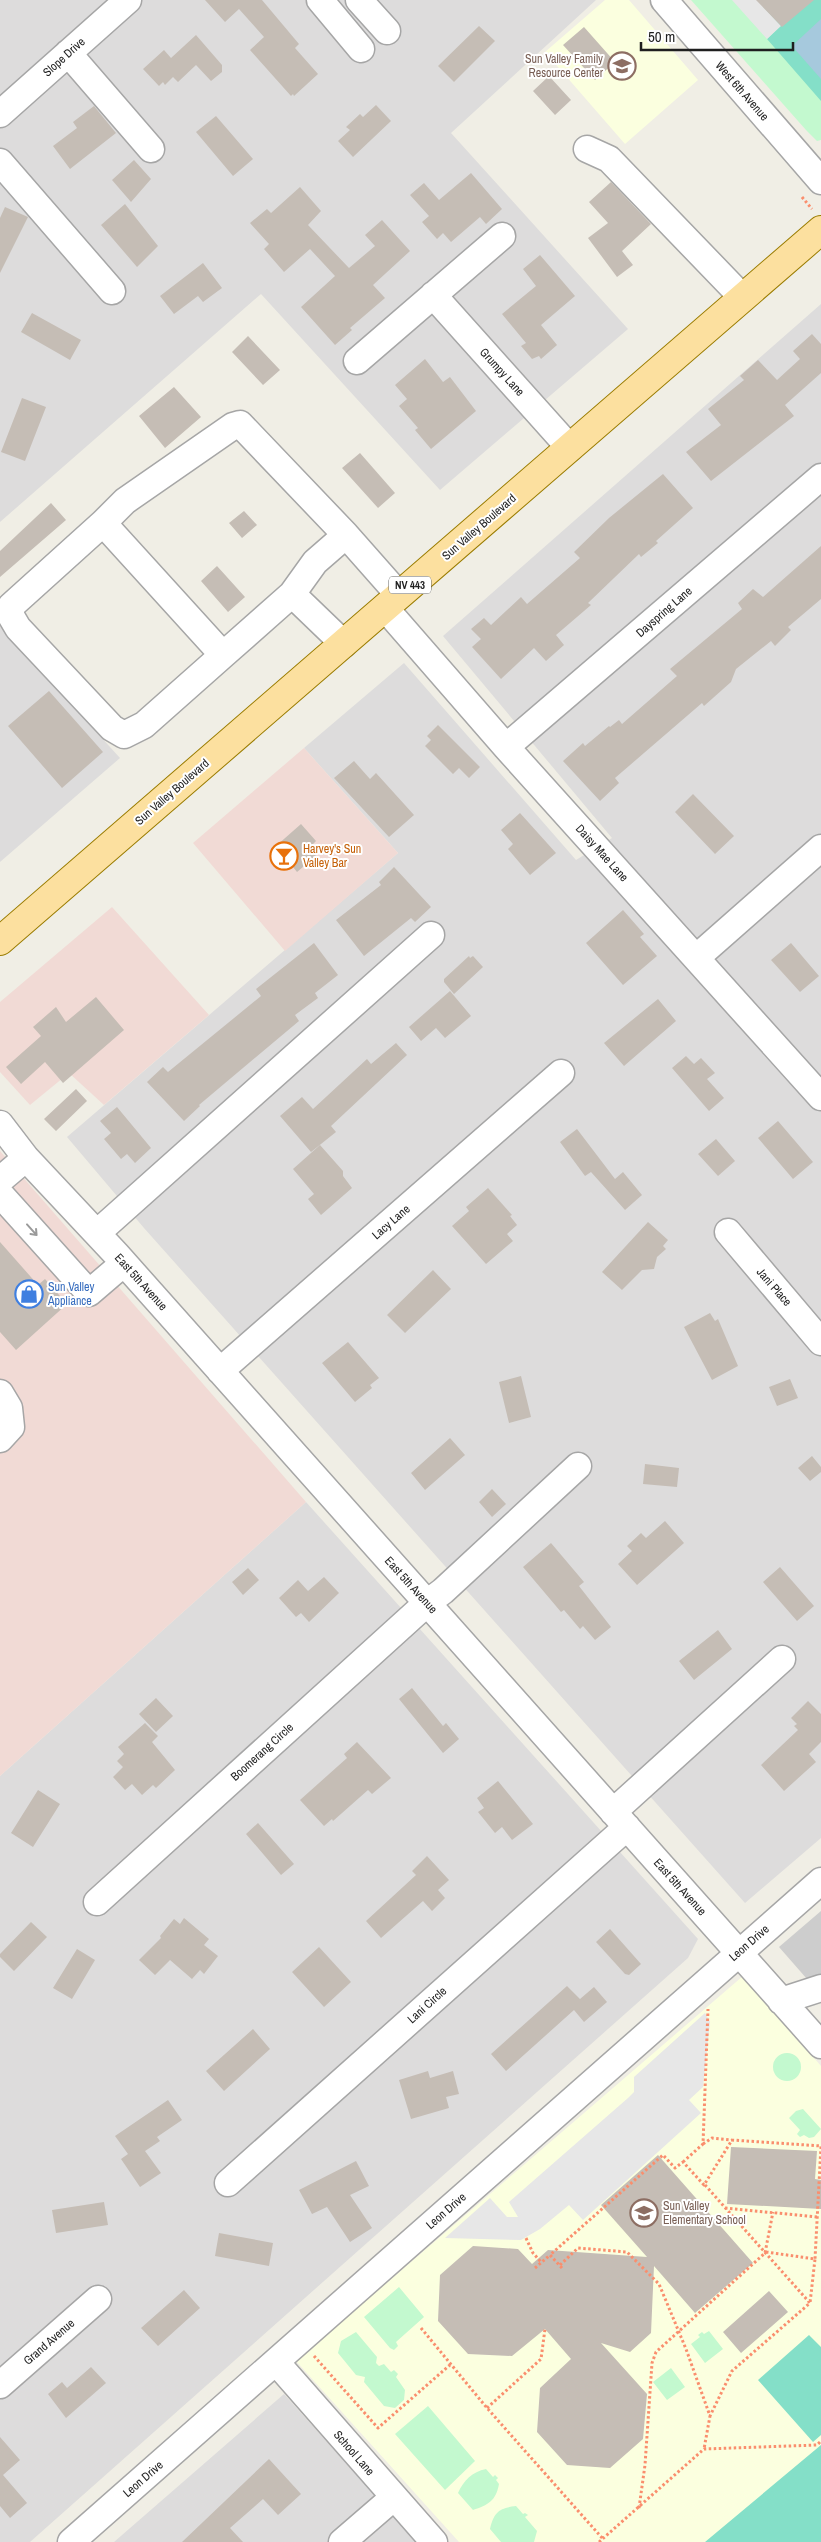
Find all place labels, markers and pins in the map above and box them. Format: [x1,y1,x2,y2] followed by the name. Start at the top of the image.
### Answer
[525,51,604,81] place label: Sun Valley Family Resource Center
[607,51,637,81] school or university icon: Sun Valley Family Resource Center
[269,841,299,871] bar icon: Harvey's Sun Valley Bar
[303,841,361,871] place label: Harvey's Sun Valley Bar
[14,1279,44,1309] shop icon: Sun Valley Appliance
[47,1279,94,1309] place label: Sun Valley Appliance
[629,2198,659,2228] school or university icon: Sun Valley Elementary School
[663,2198,746,2228] place label: Sun Valley Elementary School

